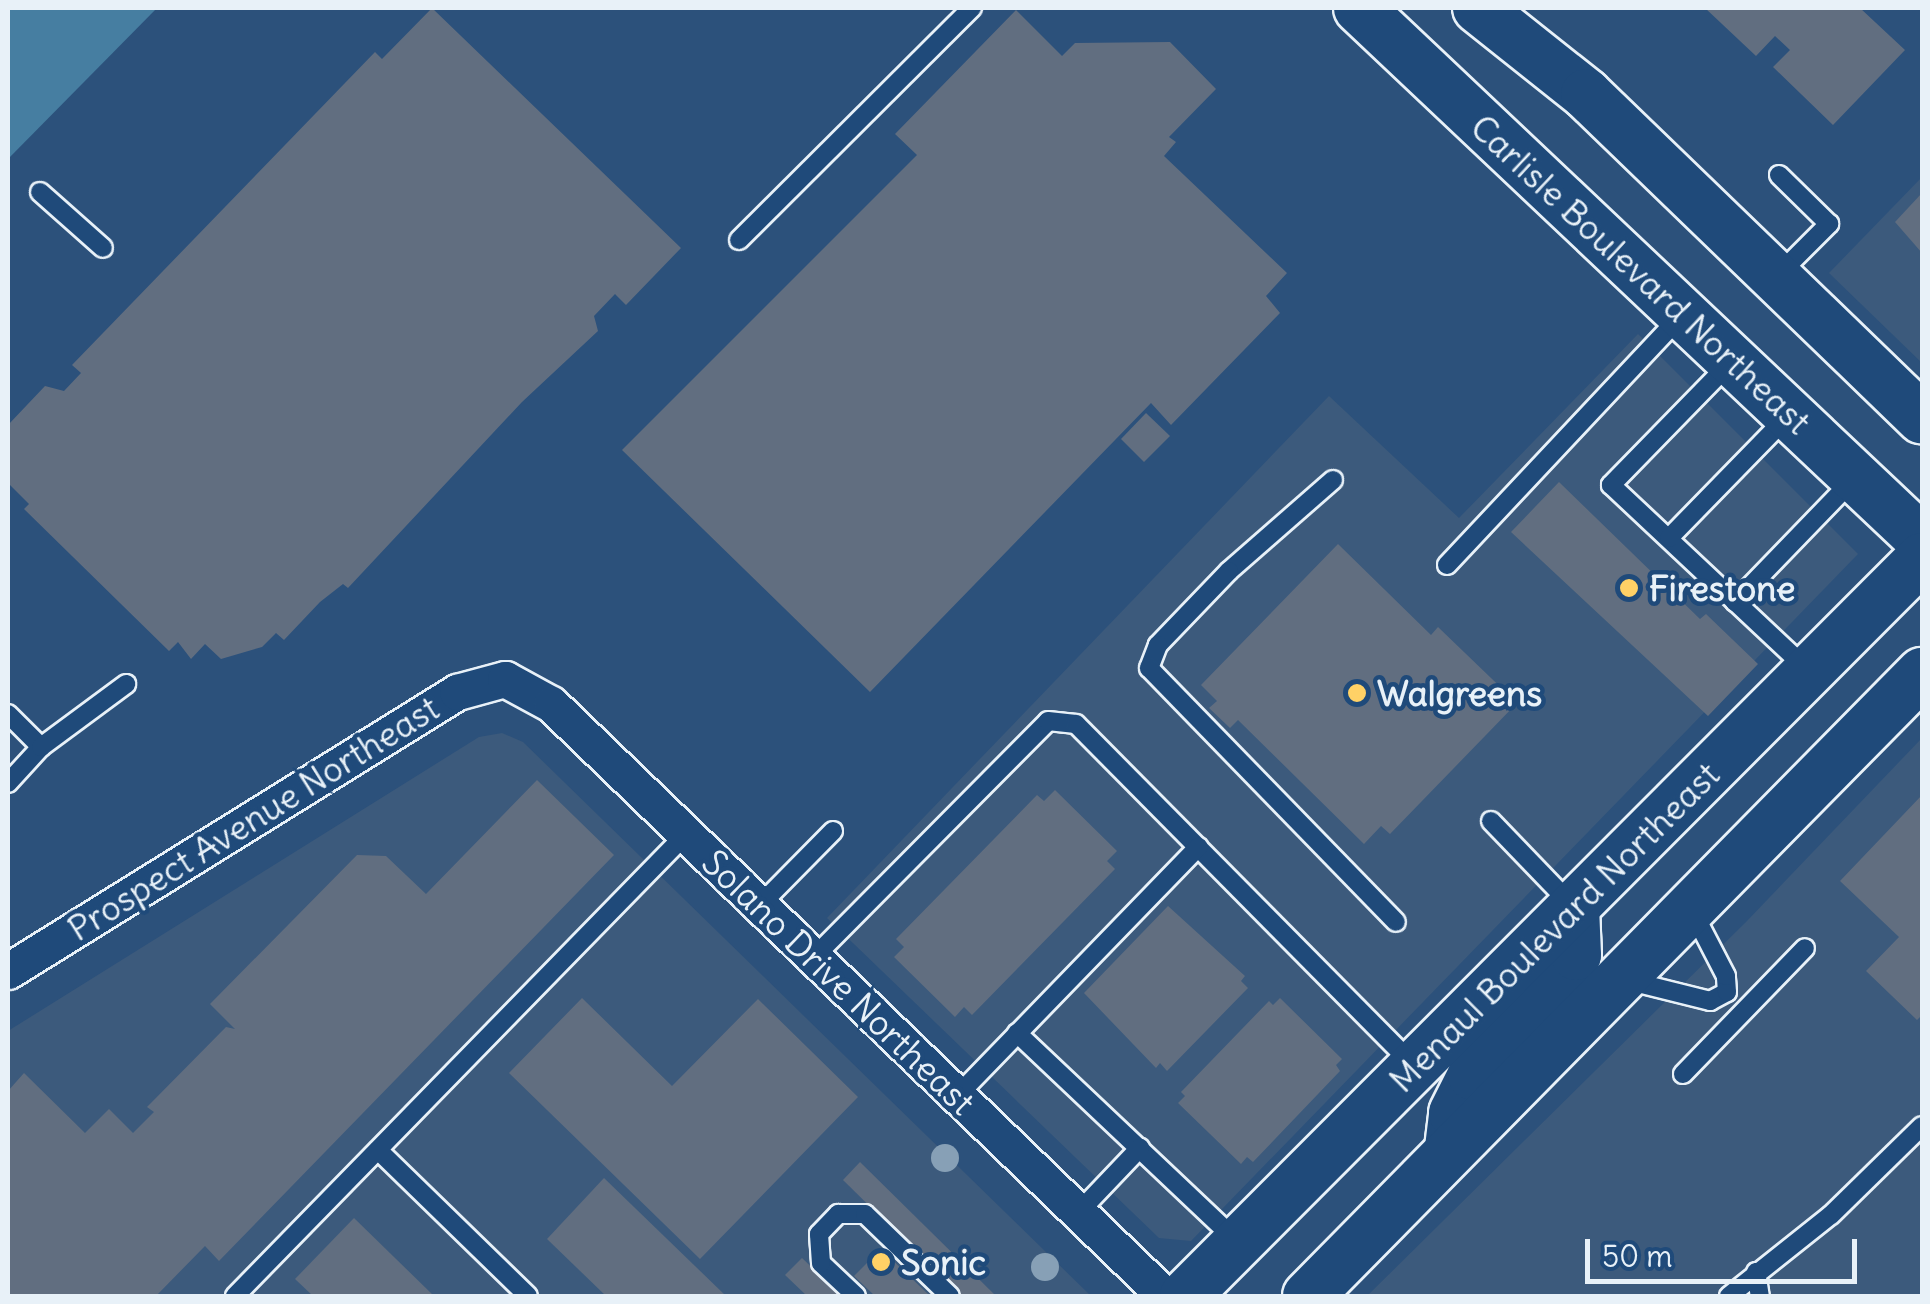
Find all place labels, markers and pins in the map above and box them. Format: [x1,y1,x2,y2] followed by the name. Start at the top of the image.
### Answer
[1649,567,1795,609] place label: Firestone
[1618,577,1640,599] marker: Firestone
[1377,672,1542,714] place label: Walgreens
[1346,682,1368,704] marker: Walgreens
[901,1241,986,1283] place label: Sonic
[870,1251,892,1273] marker: Sonic

